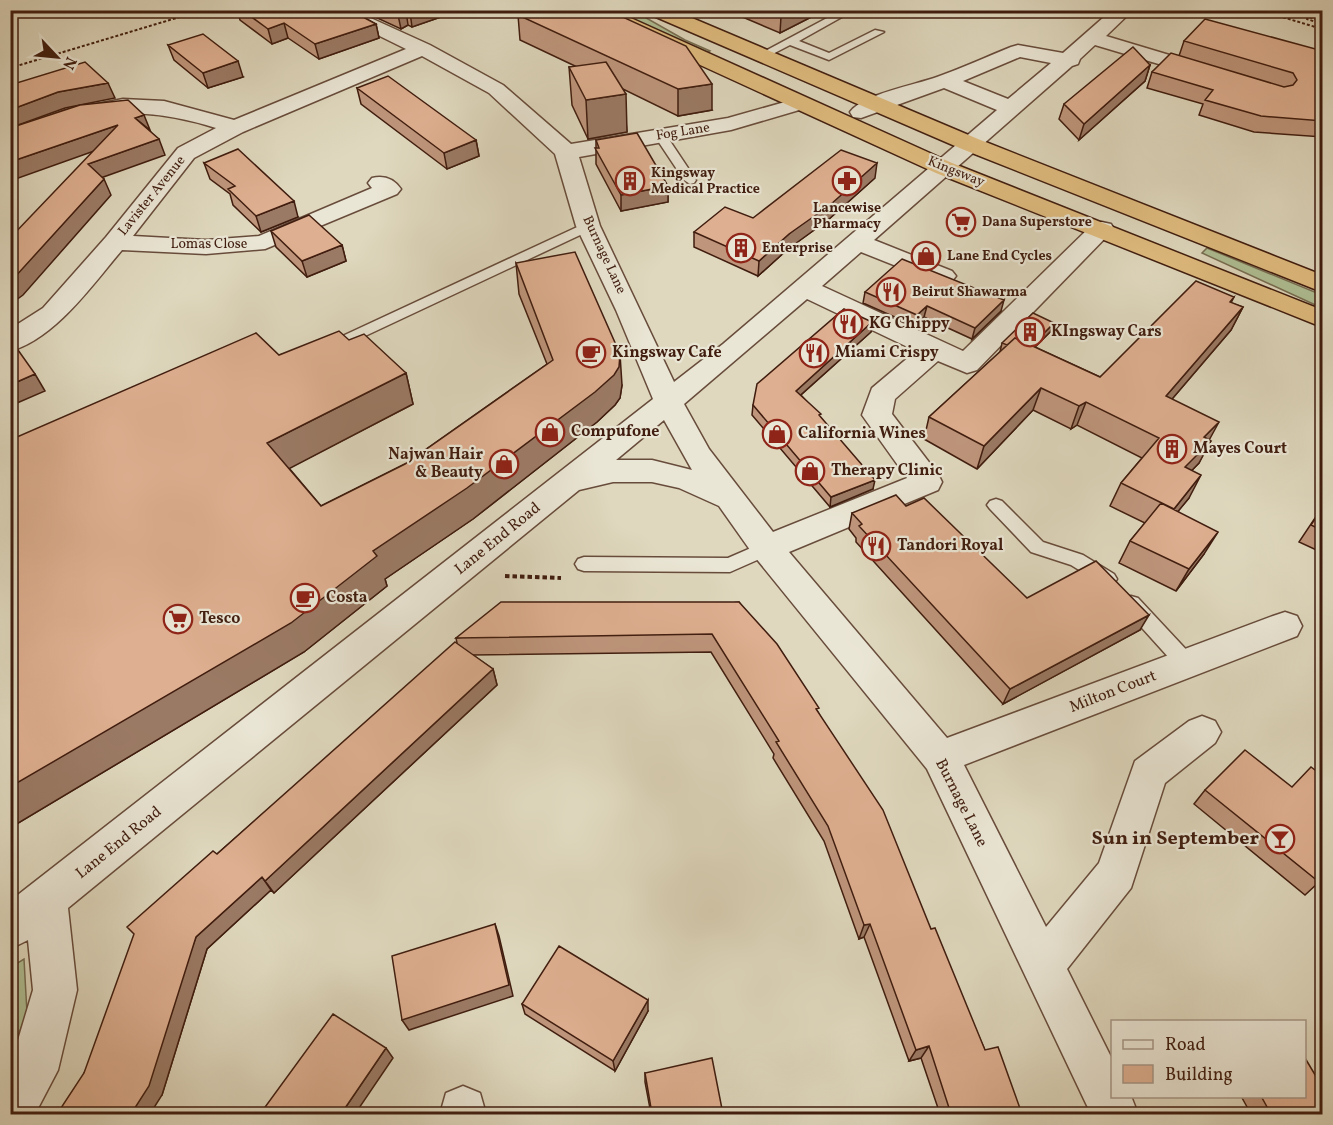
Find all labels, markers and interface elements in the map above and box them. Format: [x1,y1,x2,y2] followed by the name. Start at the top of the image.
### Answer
[27,27,87,87] north arrow
[56,53,81,73] text: N
[655,118,712,146] street label: Fog Lane
[114,152,190,240] street label: Lavister Avenue
[925,152,988,192] street label: Kingsway
[651,164,760,199] place label: Kingsway Medical Practice
[614,165,646,197] building icon: Kingsway Medical Practice
[831,165,863,197] pharmacy icon: Lancewise Pharmacy
[813,199,881,234] place label: Lancewise Pharmacy
[945,206,977,238] supermarket icon: Dana Superstore
[578,213,631,298] street label: Burnage Lane
[982,213,1092,232] place label: Dana Superstore
[725,232,757,264] building icon: Enterprise
[171,235,248,254] street label: Lomas Close
[762,239,833,258] place label: Enterprise
[910,240,942,272] shop icon: Lane End Cycles
[947,247,1052,266] place label: Lane End Cycles
[875,276,907,308] restaurant icon: Beirut Shawarma
[912,283,1028,302] place label: Beirut Shawarma
[832,308,864,340] restaurant icon: KG Chippy
[869,313,950,335] place label: KG Chippy
[1014,316,1046,348] building icon: KIngsway Cars
[1051,321,1162,343] place label: KIngsway Cars
[575,337,607,369] cafe icon: Kingsway Cafe
[798,337,830,369] restaurant icon: Miami Crispy
[612,342,722,364] place label: Kingsway Cafe
[835,342,939,364] place label: Miami Crispy
[534,416,566,448] shop icon: Compufone
[761,418,793,450] shop icon: California Wines
[571,421,660,443] place label: Compufone
[798,423,926,445] place label: California Wines
[1156,433,1188,465] building icon: Mayes Court
[1193,438,1287,460] place label: Mayes Court
[388,444,483,484] place label: Najwan Hair & Beauty
[488,448,520,480] shop icon: Najwan Hair & Beauty
[794,455,826,487] shop icon: Therapy Clinic
[831,460,943,482] place label: Therapy Clinic
[450,497,546,581] street label: Lane End Road
[860,530,892,562] restaurant icon: Tandori Royal
[897,535,1004,557] place label: Tandori Royal
[289,582,321,614] cafe icon: Costa
[326,587,368,609] place label: Costa
[162,603,194,635] supermarket icon: Tesco
[199,608,240,630] place label: Tesco
[1066,665,1160,719] street label: Milton Court
[929,755,993,851] street label: Burnage Lane
[71,801,167,885] street label: Lane End Road
[1264,823,1296,855] bar icon: Sun in September
[1092,825,1260,853] place label: Sun in September
[1111,1020,1306,1098] legend
[1165,1033,1206,1058] text: Road
[1165,1063,1233,1088] text: Building

